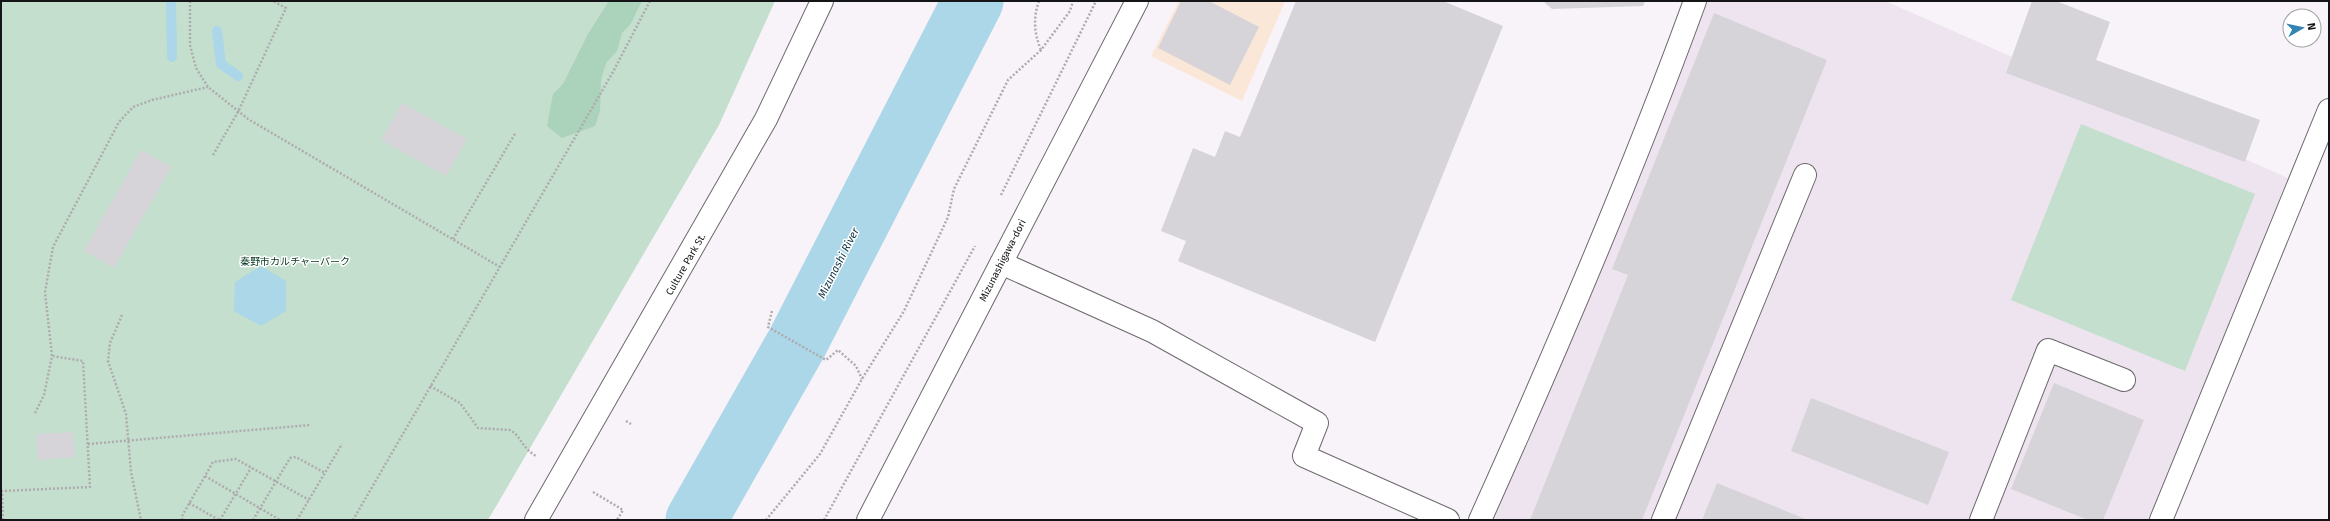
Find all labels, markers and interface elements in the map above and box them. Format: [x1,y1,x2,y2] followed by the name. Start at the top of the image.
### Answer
[2282,8,2322,48] north arrow
[2304,22,2318,31] text: N
[977,217,1029,304] street label: Mizunashigawa-dori
[815,225,862,301] water label: Mizunashi River
[663,232,708,297] street label: Culture Park St.
[240,256,350,268] park label: 秦野市カルチャーパーク

